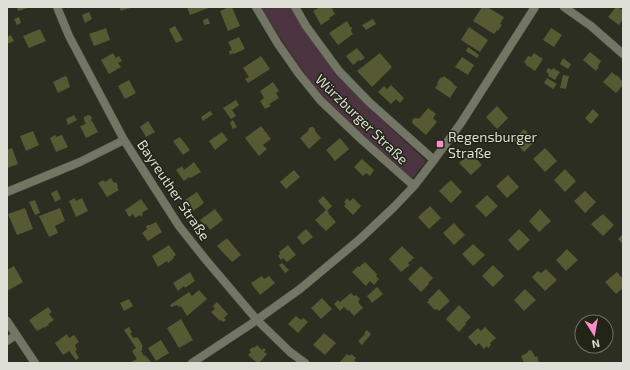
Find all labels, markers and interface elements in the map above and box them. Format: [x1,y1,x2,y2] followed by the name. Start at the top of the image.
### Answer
[312,70,412,168] street label: Würzburger Straße
[448,128,537,161] place label: Regensburger Straße
[134,137,214,243] street label: Bayreuther Straße
[435,139,445,149] marker: Regensburger Straße
[574,314,614,354] north arrow
[591,337,601,351] text: N

